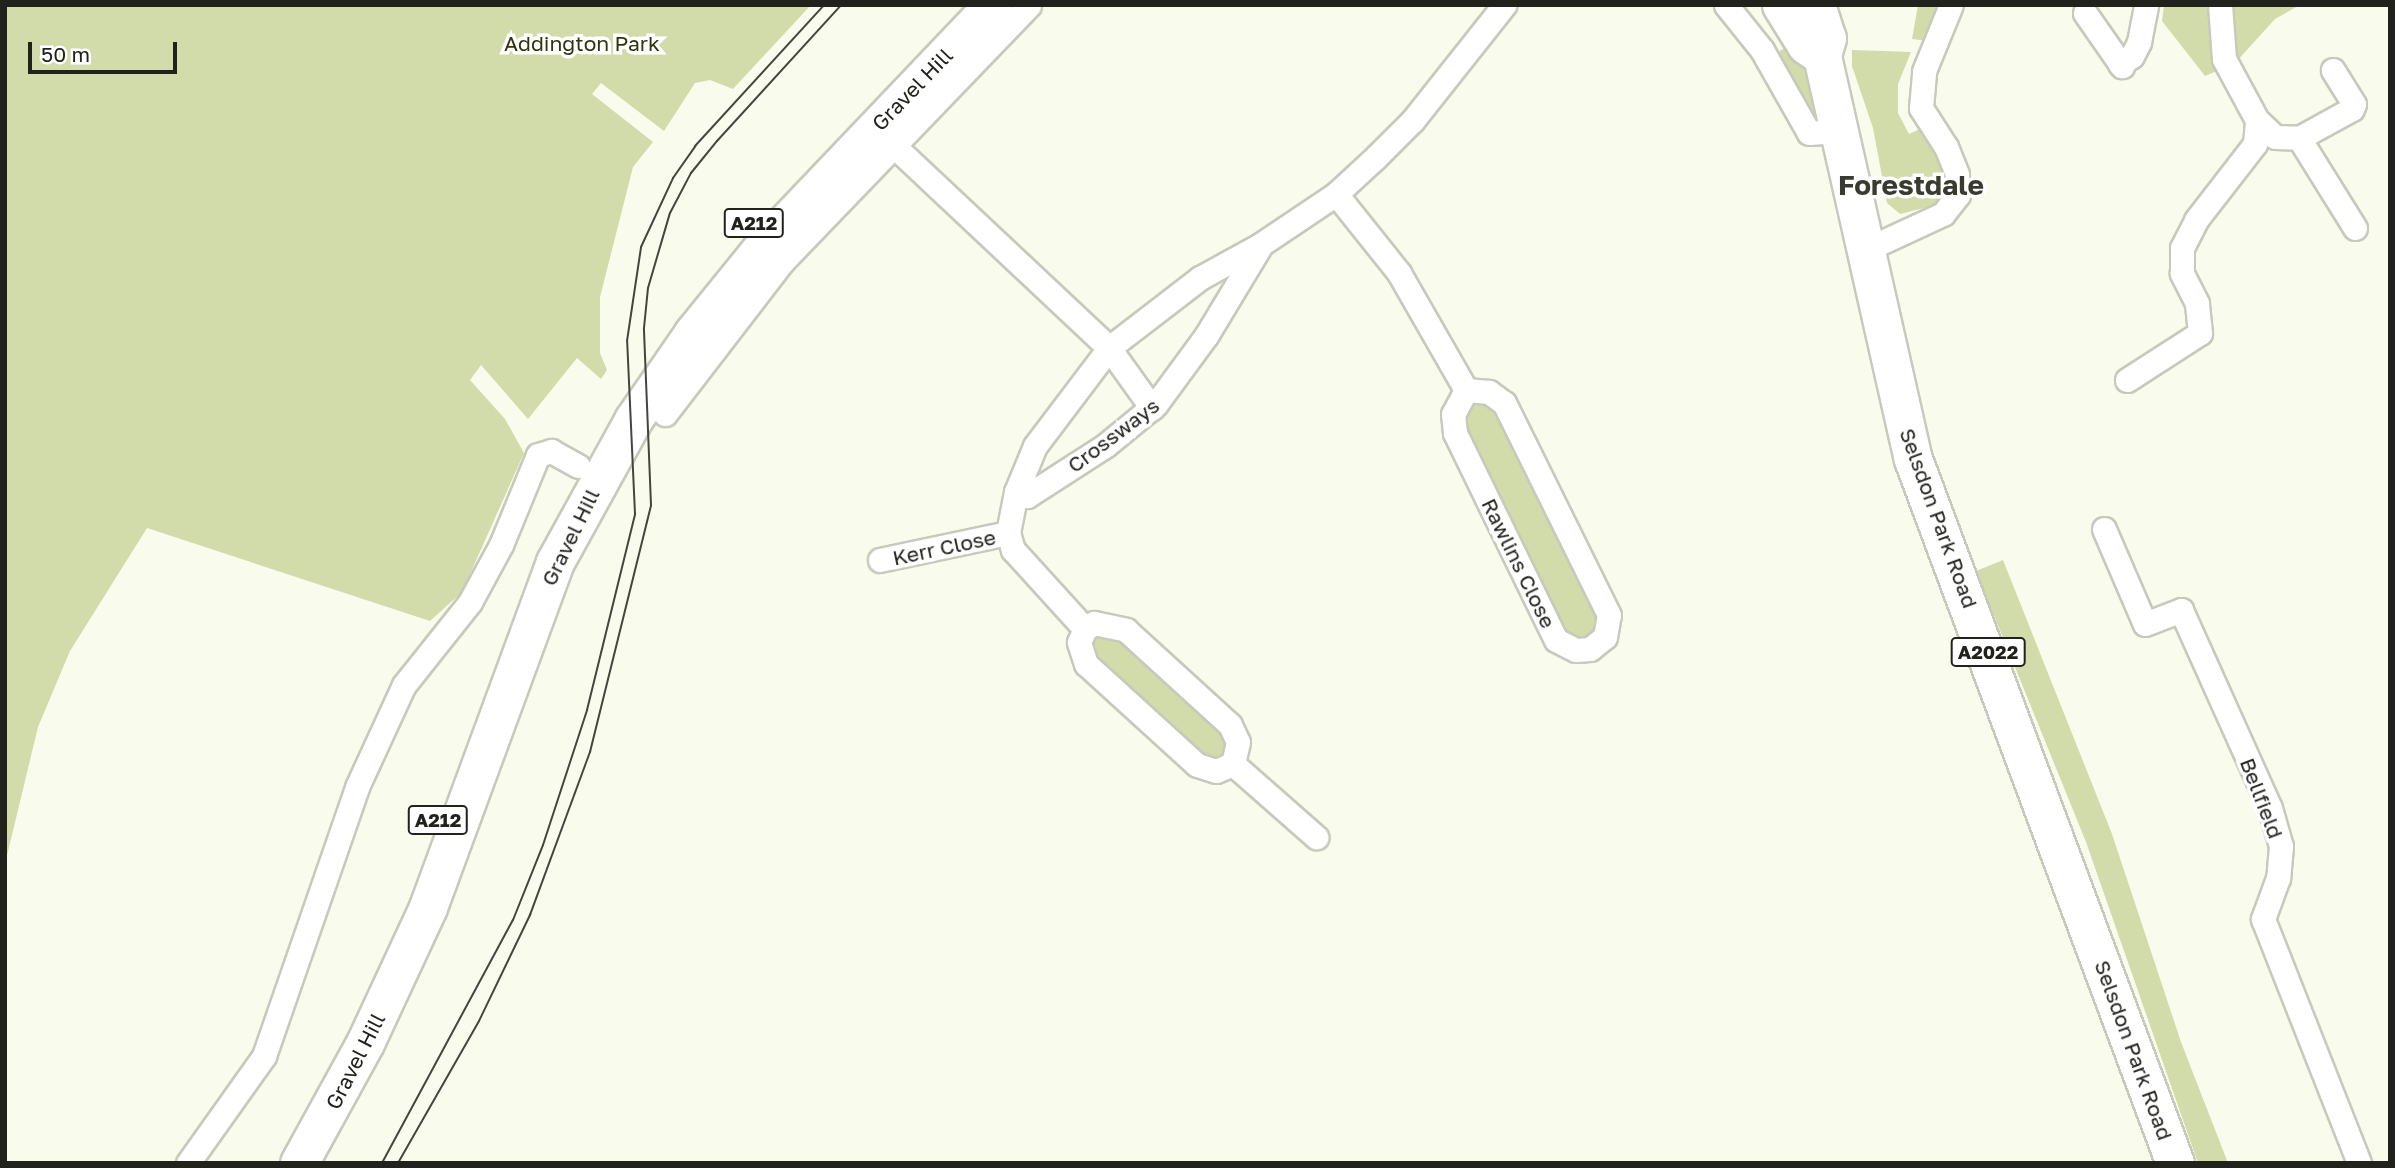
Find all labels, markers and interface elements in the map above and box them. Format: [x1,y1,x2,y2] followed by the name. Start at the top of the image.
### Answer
[32,28,180,72] scale bar
[504,30,660,56] park label: Addington Park
[41,41,90,67] text: 50 m
[867,43,957,135] street label: Gravel Hill
[1838,168,1984,202] district label: Forestdale
[722,208,786,238] road number: A212
[1062,392,1164,478] street label: Crossways
[1895,425,1983,611] street label: Selsdon Park Road
[536,484,604,590] street label: Gravel Hill
[1477,494,1561,632] street label: Rawlins Close
[890,524,998,570] street label: Kerr Close
[1950,636,2026,667] road number: A2022
[2235,754,2289,842] street label: Bellfield
[406,804,470,835] road number: A212
[2090,957,2178,1143] street label: Selsdon Park Road
[320,1009,390,1113] street label: Gravel Hill

